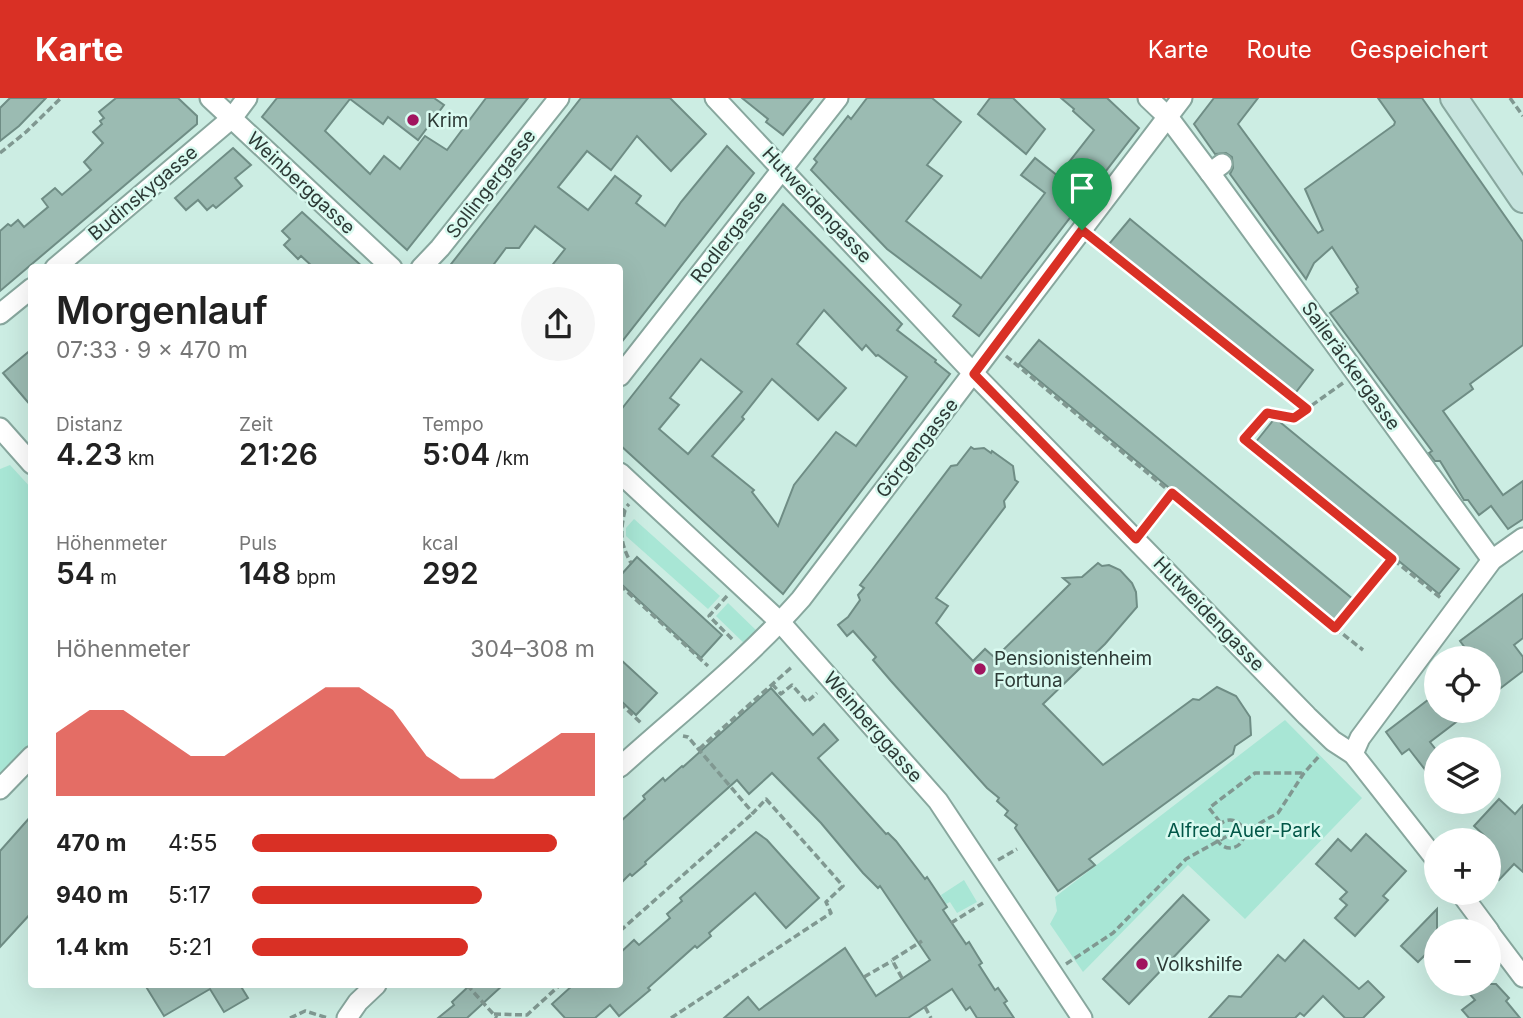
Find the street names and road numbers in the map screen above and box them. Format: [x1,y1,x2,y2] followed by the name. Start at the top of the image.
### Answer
[441,125,541,243] street label: Sollingergasse
[242,127,360,239] street label: Weinberggasse
[84,141,202,245] street label: Budinskygasse
[757,142,877,268] street label: Hutweidengasse
[686,186,772,288] street label: Rodlergasse
[1297,297,1405,435] street label: Saileräckergasse
[871,394,963,502] street label: Görgengasse
[1149,552,1269,676] street label: Hutweidengasse
[819,667,927,787] street label: Weinberggasse

